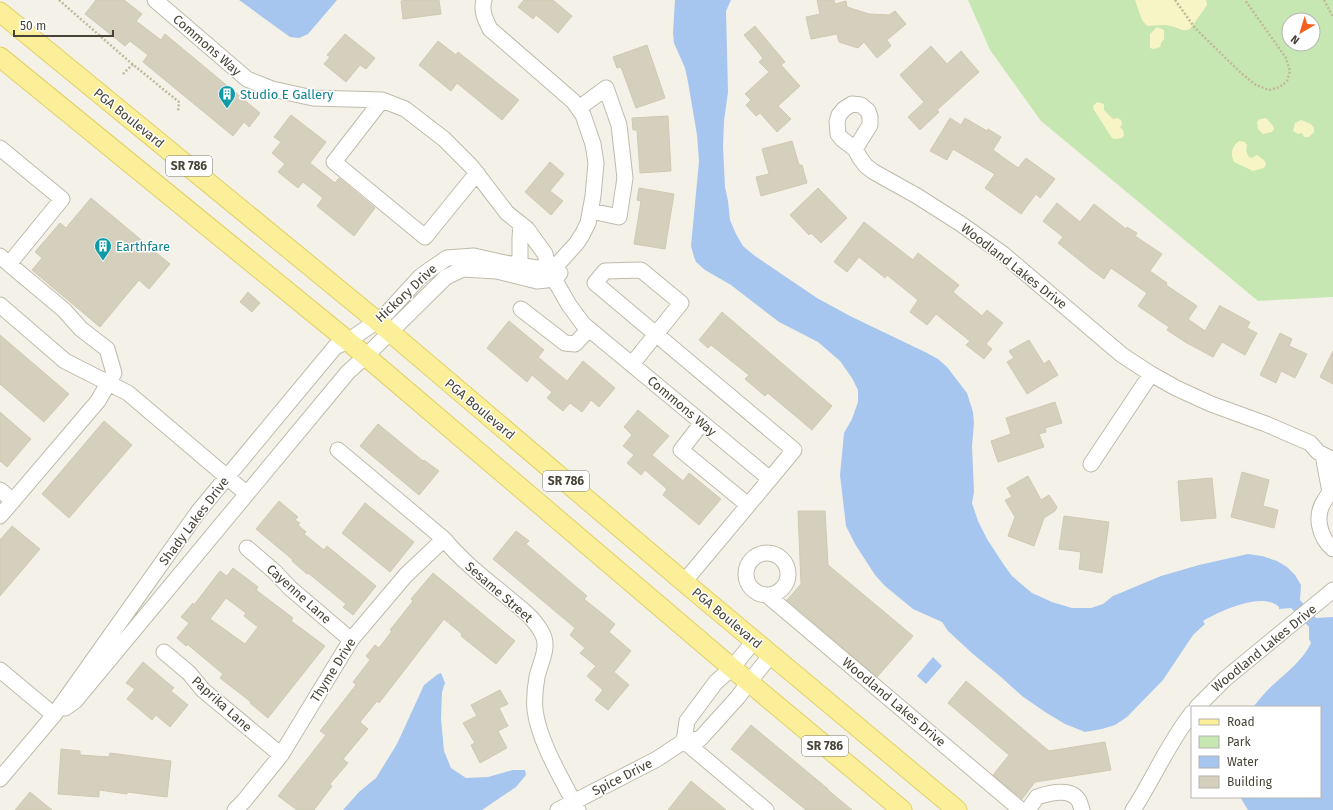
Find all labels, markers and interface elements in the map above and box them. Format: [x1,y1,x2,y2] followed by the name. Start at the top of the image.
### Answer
[170,11,245,79] street label: Commons Way
[14,12,113,38] scale bar
[1281,12,1321,52] north arrow
[20,19,46,33] text: 50 m
[1288,32,1302,47] text: N
[217,84,237,109] building icon: Studio E Gallery
[91,85,167,151] street label: PGA Boulevard
[240,87,334,102] place label: Studio E Gallery
[166,156,212,176] road number: SR 786
[958,220,1070,312] street label: Woodland Lakes Drive
[93,236,113,261] building icon: Earthfare
[116,239,170,254] place label: Earthfare
[372,261,440,325] street label: Hickory Drive
[645,373,720,440] street label: Commons Way
[442,376,518,442] street label: PGA Boulevard
[543,471,589,491] road number: SR 786
[156,474,232,568] street label: Shady Lakes Drive
[462,559,536,625] street label: Sesame Street
[264,561,334,627] street label: Cayenne Lane
[689,585,765,651] street label: PGA Boulevard
[1209,601,1319,695] street label: Woodland Lakes Drive
[307,635,359,705] street label: Thyme Drive
[839,654,949,750] street label: Woodland Lakes Drive
[189,673,255,735] street label: Paprika Lane
[1191,706,1321,798] legend
[1227,715,1255,729] text: Road
[1227,735,1251,749] text: Park
[802,736,848,756] road number: SR 786
[589,755,655,799] street label: Spice Drive
[1227,755,1259,769] text: Water
[1227,775,1273,789] text: Building

